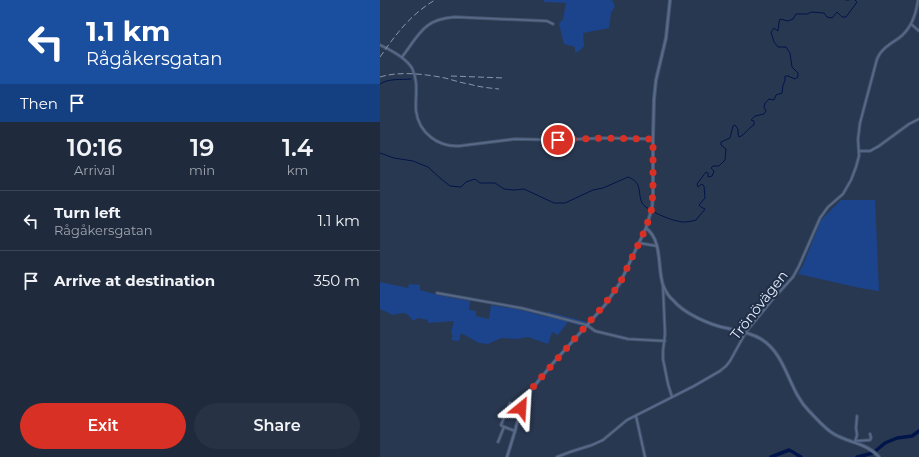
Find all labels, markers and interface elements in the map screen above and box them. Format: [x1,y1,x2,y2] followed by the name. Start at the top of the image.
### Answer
[86,14,170,48] text: 1.1 km
[20,16,72,68] icon: left
[86,48,222,70] text: Rågåkersgatan
[66,92,88,114] icon: arrive
[20,94,58,113] text: Then
[541,123,575,157] pin
[547,129,569,151] icon: arrive
[67,133,122,162] text: 10:16
[190,133,214,162] text: 19
[282,133,313,162] text: 1.4
[74,162,115,178] text: Arrival
[189,162,215,178] text: min
[287,162,308,178] text: km
[54,203,121,222] text: Turn left
[20,210,42,232] icon: left
[317,211,360,230] text: 1.1 km
[54,222,153,238] text: Rågåkersgatan
[726,267,792,343] street label: Trönövägen
[20,270,42,292] icon: arrive
[54,271,215,290] text: Arrive at destination
[313,271,360,290] text: 350 m
[500,387,542,429] position arrow
[20,403,186,449] button: Exit
[194,403,360,449] button: Share

